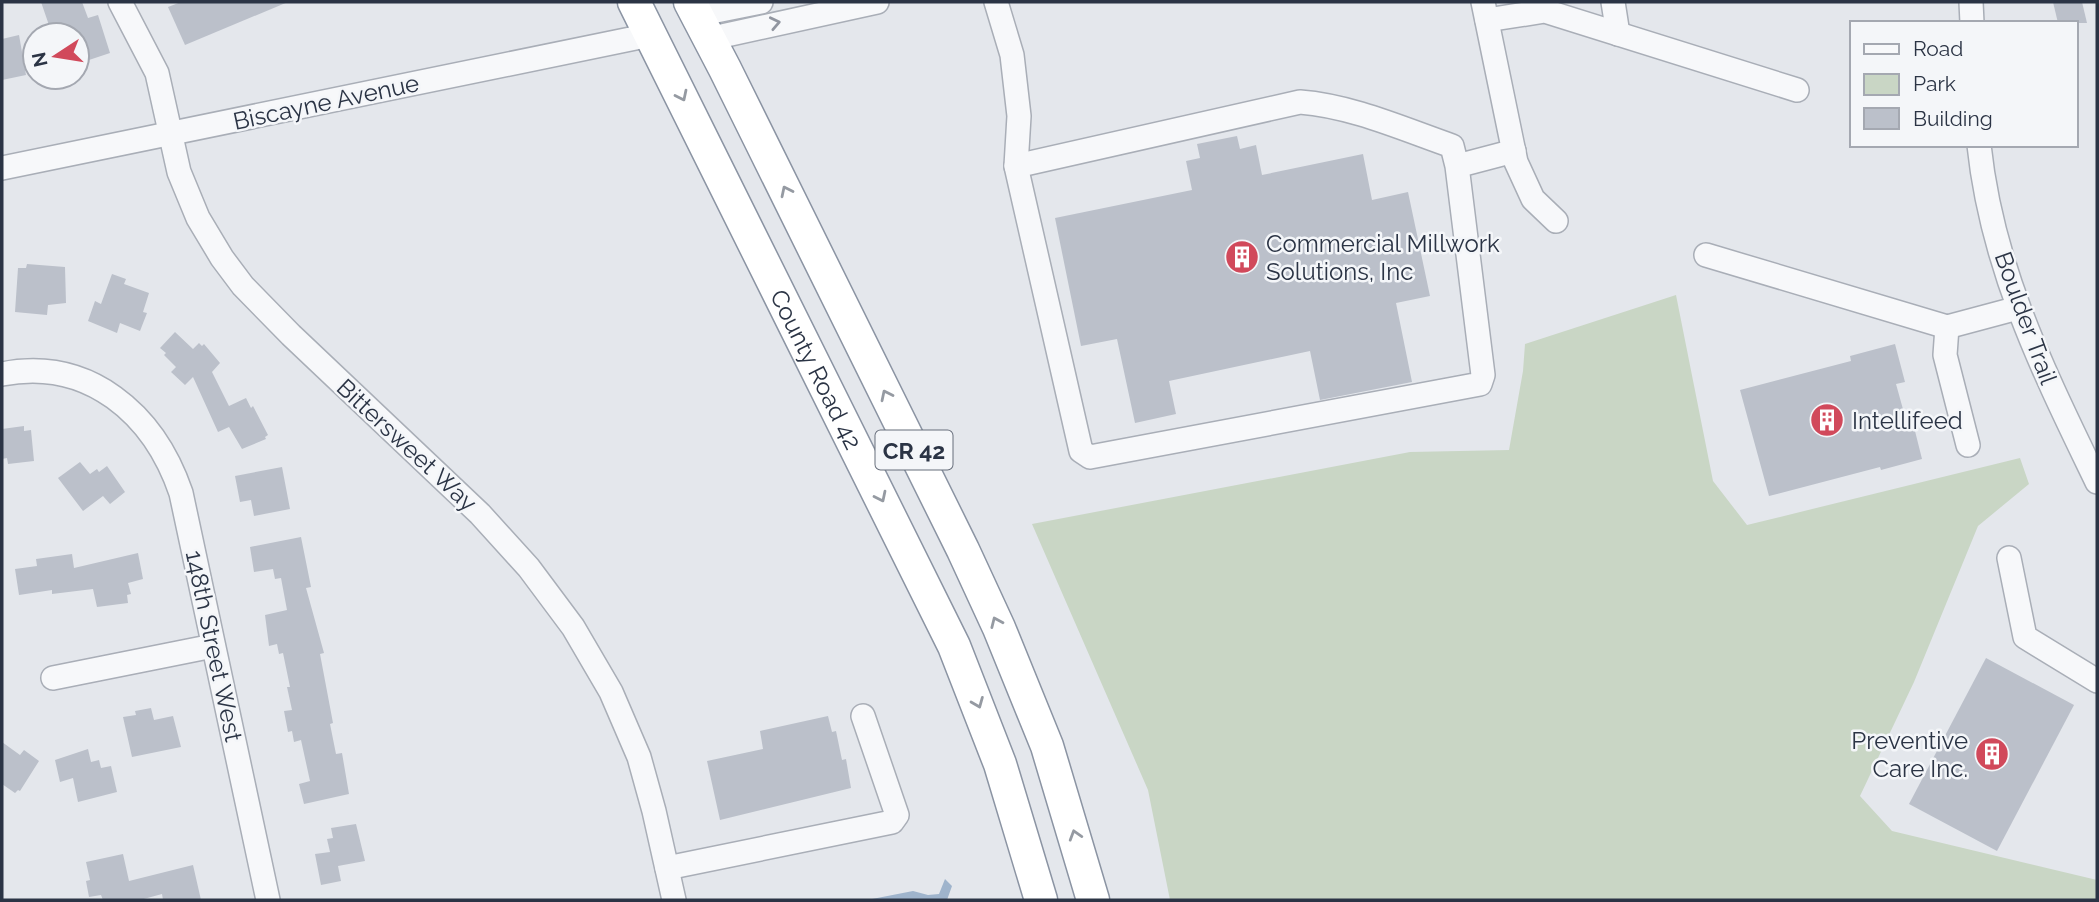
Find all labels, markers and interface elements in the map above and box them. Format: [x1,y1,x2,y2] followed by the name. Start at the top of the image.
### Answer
[769,17,781,32] one-way arrow
[21,21,91,91] north arrow
[1850,21,2078,147] legend
[1913,36,1963,61] text: Road
[27,50,52,69] text: N
[230,68,422,136] street label: Biscayne Avenue
[1913,71,1956,96] text: Park
[673,89,687,101] one-way arrow
[1913,106,1993,131] text: Building
[780,185,794,198] one-way arrow
[1266,229,1500,286] place label: Commercial Millwork Solutions, Inc
[1223,238,1261,276] building icon: Commercial Millwork Solutions, Inc
[1989,248,2064,389] street label: Boulder Trail
[765,284,868,454] street label: County Road 42
[331,373,483,517] street label: Bittersweet Way
[881,389,895,402] one-way arrow
[1808,401,1846,439] building icon: Intellifeed
[1852,406,1963,435] place label: Intellifeed
[876,431,953,470] road number: CR 42
[873,490,887,502] one-way arrow
[180,548,248,744] street label: 148th Street West
[990,616,1004,629] one-way arrow
[969,696,983,708] one-way arrow
[1851,726,1968,783] place label: Preventive Care Inc.
[1973,735,2011,773] building icon: Preventive Care Inc.
[1068,829,1083,841] one-way arrow

